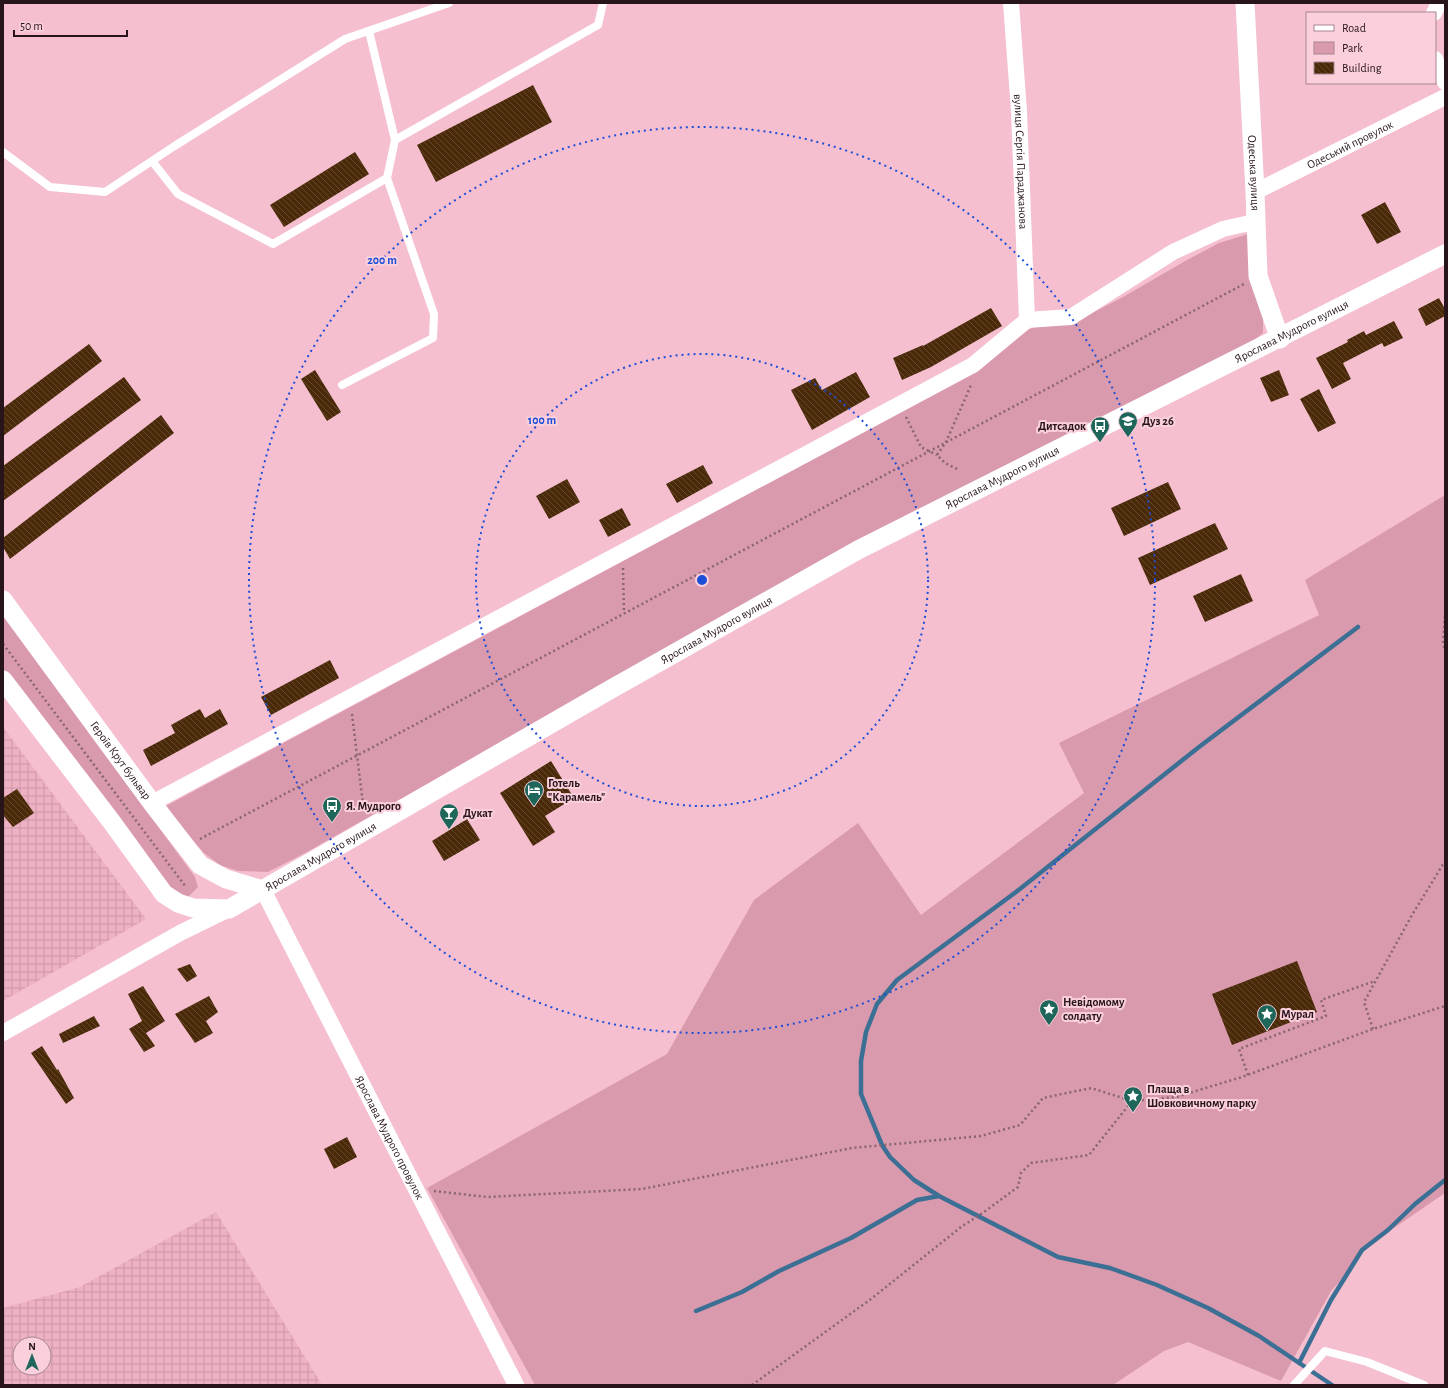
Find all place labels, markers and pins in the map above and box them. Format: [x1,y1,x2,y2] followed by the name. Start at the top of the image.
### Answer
[1117,410,1139,438] school or university icon: Дуз 26
[1089,415,1111,443] bus stop icon: Дитсадок
[1142,415,1174,428] place label: Дуз 26
[1038,420,1086,432] place label: Дитсадок
[695,573,709,587] centre of rings
[548,777,605,803] place label: Готель "Карамель"
[523,779,545,807] hotel icon: Готель "Карамель"
[321,795,343,823] bus stop icon: Я. Мудрого
[346,800,401,813] place label: Я. Мудрого
[438,802,460,830] bar icon: Дукат
[463,807,493,820] place label: Дукат
[1063,996,1125,1023] place label: Невідомому солдату
[1038,998,1060,1026] place icon: Невідомому солдату
[1256,1003,1278,1031] place icon: Мурал
[1281,1008,1314,1021] place label: Мурал
[1147,1083,1257,1110] place label: Плаща в Шовковичному парку
[1122,1085,1144,1113] place icon: Плаща в Шовковичному парку

